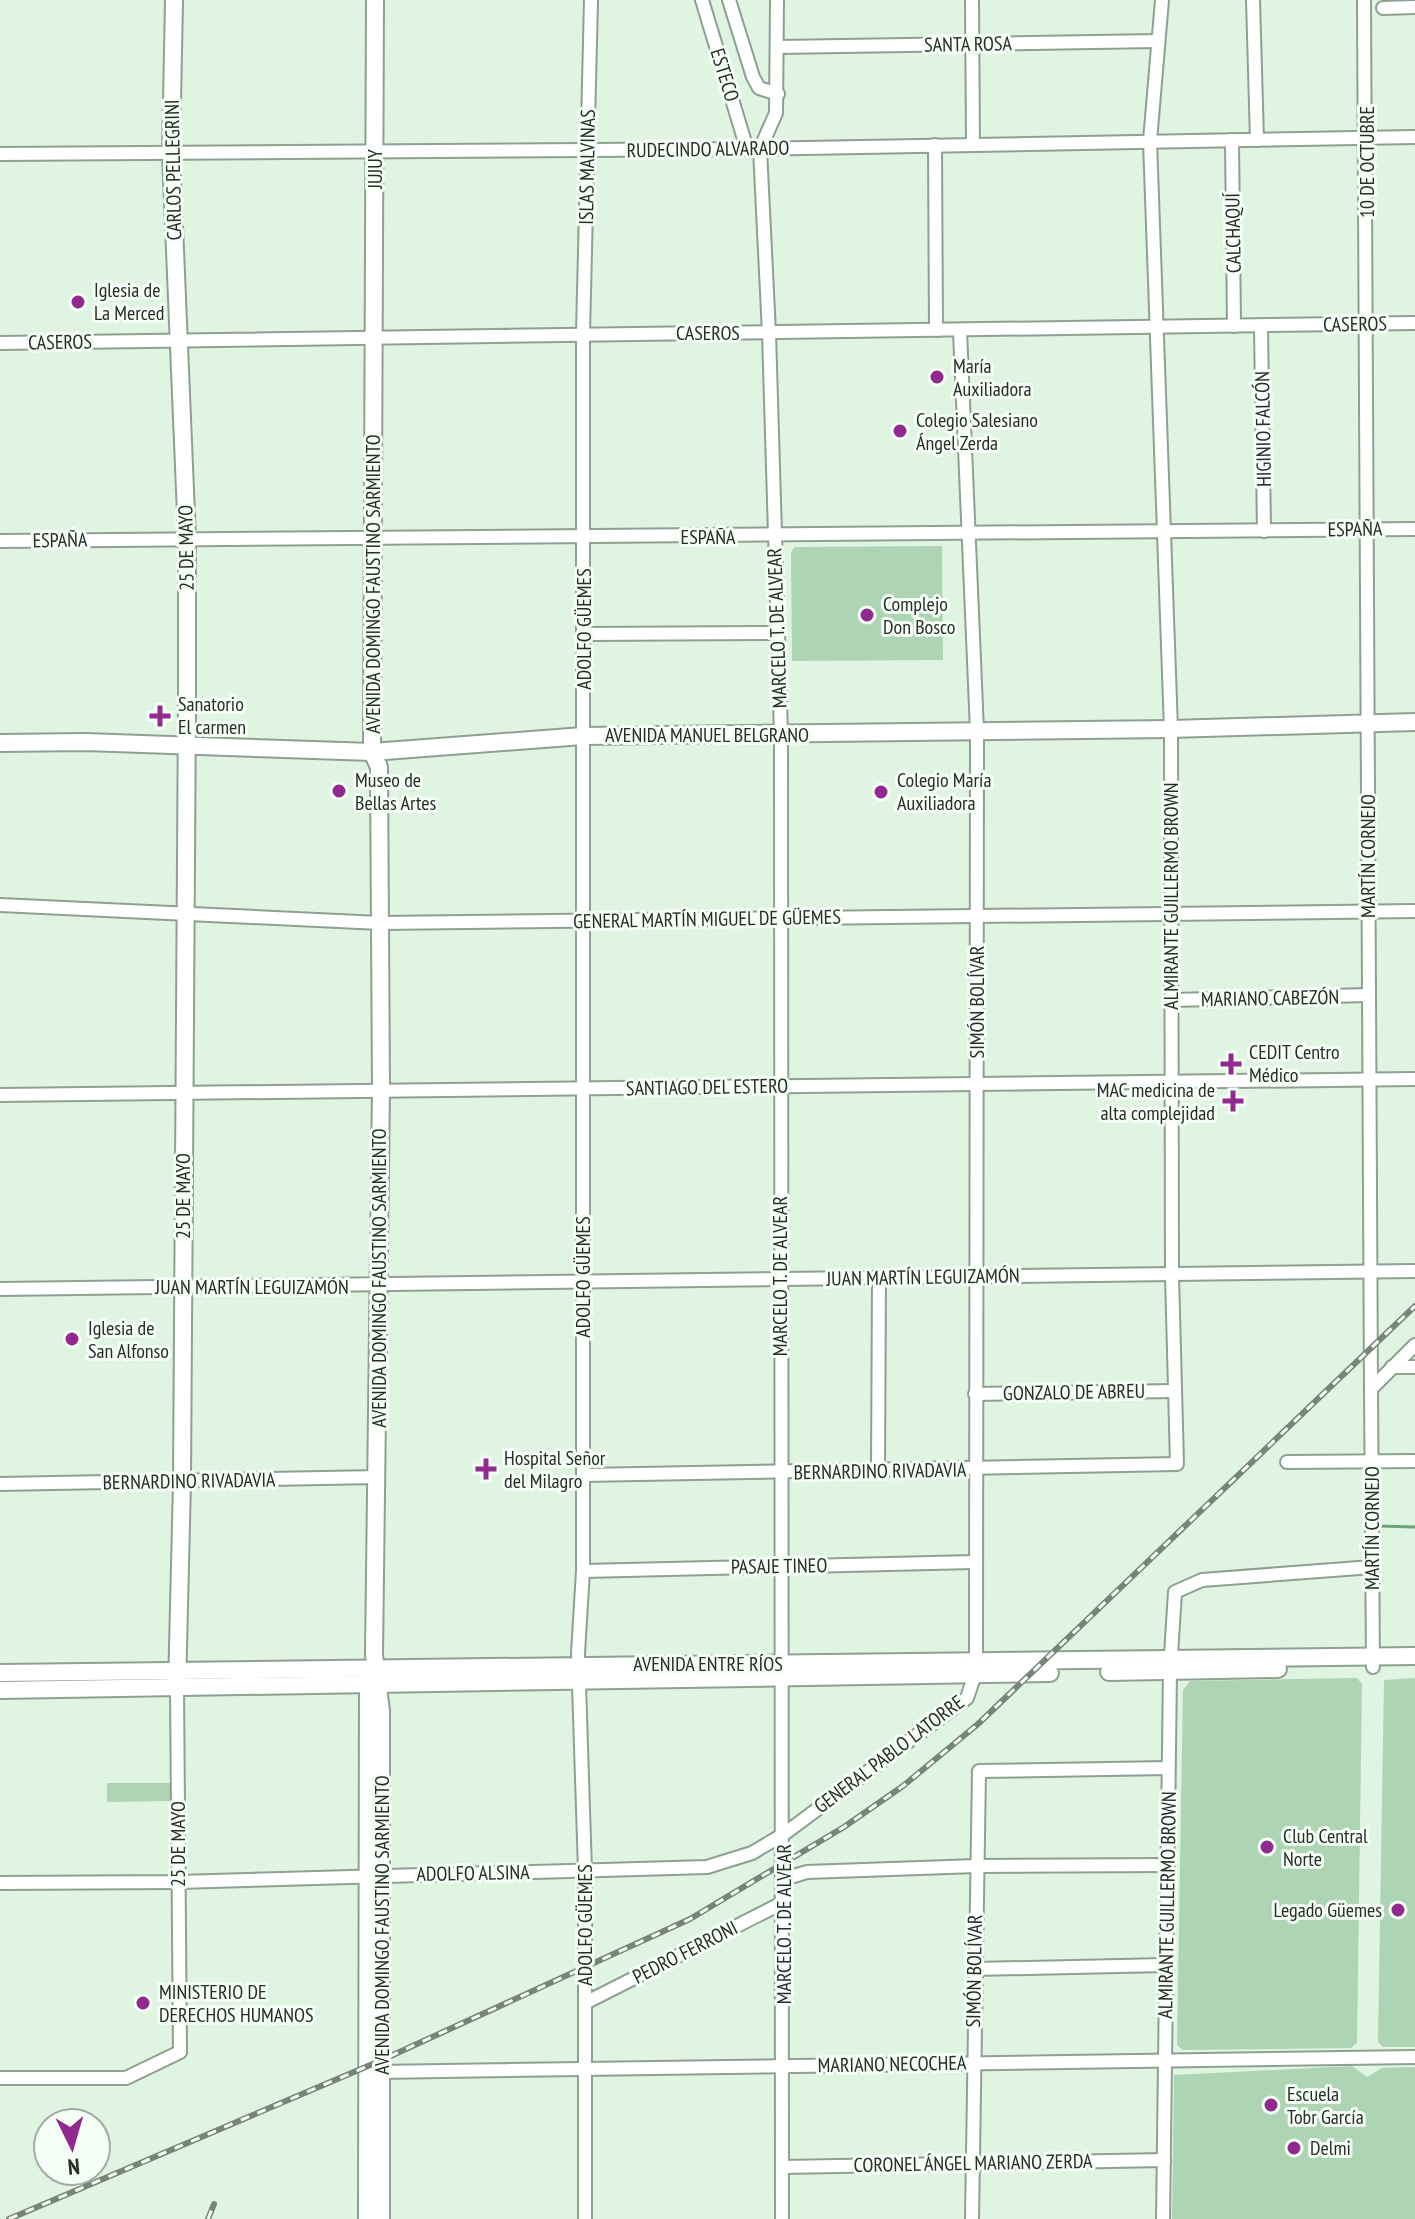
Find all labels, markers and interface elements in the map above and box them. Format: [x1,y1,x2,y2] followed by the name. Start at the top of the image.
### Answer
[924,30,1013,58] street label: SANTA ROSA
[705,45,745,105] street label: ESTECO
[159,99,187,241] street label: CARLOS PELLEGRINI
[1354,106,1380,218] street label: 10 DE OCTUBRE
[573,109,601,225] street label: ISLAS MALVINAS
[626,135,790,163] street label: RUDECINDO ALVARADO
[362,149,388,190] street label: JUJUY
[1219,192,1247,273] street label: CALCHAQUÍ
[94,277,164,326] place label: Iglesia de La Merced
[69,293,87,311] marker: Iglesia de La Merced
[1323,310,1387,338] street label: CASEROS
[676,320,740,346] street label: CASEROS
[28,328,92,356] street label: CASEROS
[953,353,1032,402] place label: María Auxiliadora
[928,368,946,386] marker: María Auxiliadora
[1249,371,1277,487] street label: HIGINIO FALCÓN
[916,407,1038,456] place label: Colegio Salesiano Ángel Zerda
[891,422,909,440] marker: Colegio Salesiano Ángel Zerda
[360,434,386,734] street label: AVENIDA DOMINGO FAUSTINO SARMIENTO
[172,505,200,591] street label: 25 DE MAYO
[1327,516,1383,542] street label: ESPAÑA
[681,524,736,550] street label: ESPAÑA
[32,527,88,553] street label: ESPAÑA
[761,547,793,709] street label: MARCELO T. DE ALVEAR
[571,568,597,690] street label: ADOLFO GÜEMES
[883,591,955,640] place label: Complejo Don Bosco
[858,606,876,624] marker: Complejo Don Bosco
[178,691,246,740] place label: Sanatorio El carmen
[149,705,171,727] marker: Sanatorio El carmen
[605,722,809,748] street label: AVENIDA MANUEL BELGRANO
[355,767,436,816] place label: Museo de Bellas Artes
[897,767,991,816] place label: Colegio María Auxiliadora
[330,782,348,800] marker: Museo de Bellas Artes
[1158,782,1184,1010] street label: ALMIRANTE GUILLERMO BROWN
[872,783,890,801] marker: Colegio María Auxiliadora
[1355,794,1381,918] street label: MARTÍN CORNEJO
[573,904,841,934] street label: GENERAL MARTÍN MIGUEL DE GÜEMES
[964,945,990,1058] street label: SIMÓN BOLÍVAR
[1201,984,1339,1012] street label: MARIANO CABEZÓN
[1249,1039,1340,1088] place label: CEDIT Centro Médico
[1220,1053,1242,1075] marker: CEDIT Centro Médico
[626,1073,788,1101] street label: SANTIAGO DEL ESTERO
[1097,1077,1215,1126] place label: MAC medicina de alta complejidad
[1222,1090,1244,1112] marker: MAC medicina de alta complejidad
[366,1128,392,1428] street label: AVENIDA DOMINGO FAUSTINO SARMIENTO
[170,1153,196,1239] street label: 25 DE MAYO
[767,1195,793,1356] street label: MARCELO T. DE ALVEAR
[570,1216,596,1338] street label: ADOLFO GÜEMES
[825,1262,1020,1292] street label: JUAN MARTÍN LEGUIZAMÓN
[154,1274,349,1300] street label: JUAN MARTÍN LEGUIZAMÓN
[88,1315,169,1364] place label: Iglesia de San Alfonso
[63,1330,81,1348] marker: Iglesia de San Alfonso
[1003,1378,1145,1406] street label: GONZALO DE ABREU
[504,1445,606,1494] place label: Hospital Señor del Milagro
[793,1456,967,1486] street label: BERNARDINO RIVADAVIA
[475,1458,497,1480] marker: Hospital Señor del Milagro
[102,1466,276,1496] street label: BERNARDINO RIVADAVIA
[1359,1466,1385,1590] street label: MARTÍN CORNEJO
[731,1552,827,1580] street label: PASAJE TINEO
[633,1651,783,1677] street label: AVENIDA ENTRE RÍOS
[809,1689,969,1819] street label: GENERAL PABLO LATORRE
[369,1775,395,2075] street label: AVENIDA DOMINGO FAUSTINO SARMIENTO
[1152,1791,1182,2019] street label: ALMIRANTE GUILLERMO BROWN
[165,1801,191,1887] street label: 25 DE MAYO
[1283,1823,1368,1872] place label: Club Central Norte
[1258,1838,1276,1856] marker: Club Central Norte
[771,1843,797,2004] street label: MARCELO T. DE ALVEAR
[416,1859,530,1887] street label: ADOLFO ALSINA
[572,1864,598,1986] street label: ADOLFO GÜEMES
[1273,1897,1382,1923] place label: Legado Güemes
[1389,1901,1407,1919] marker: Legado Güemes
[628,1914,742,1990] street label: PEDRO FERRONI
[960,1914,988,2028] street label: SIMÓN BOLÍVAR
[159,1979,314,2028] place label: MINISTERIO DE DERECHOS HUMANOS
[134,1994,152,2012] marker: MINISTERIO DE DERECHOS HUMANOS
[817,2050,967,2078] street label: MARIANO NECOCHEA
[1287,2081,1364,2130] place label: Escuela Tobr García
[1262,2096,1280,2114] marker: Escuela Tobr García
[32,2107,112,2187] north arrow
[1310,2135,1351,2161] place label: Delmi
[1285,2139,1303,2157] marker: Delmi
[853,2148,1093,2178] street label: CORONEL ÁNGEL MARIANO ZERDA
[67,2152,81,2181] text: N

